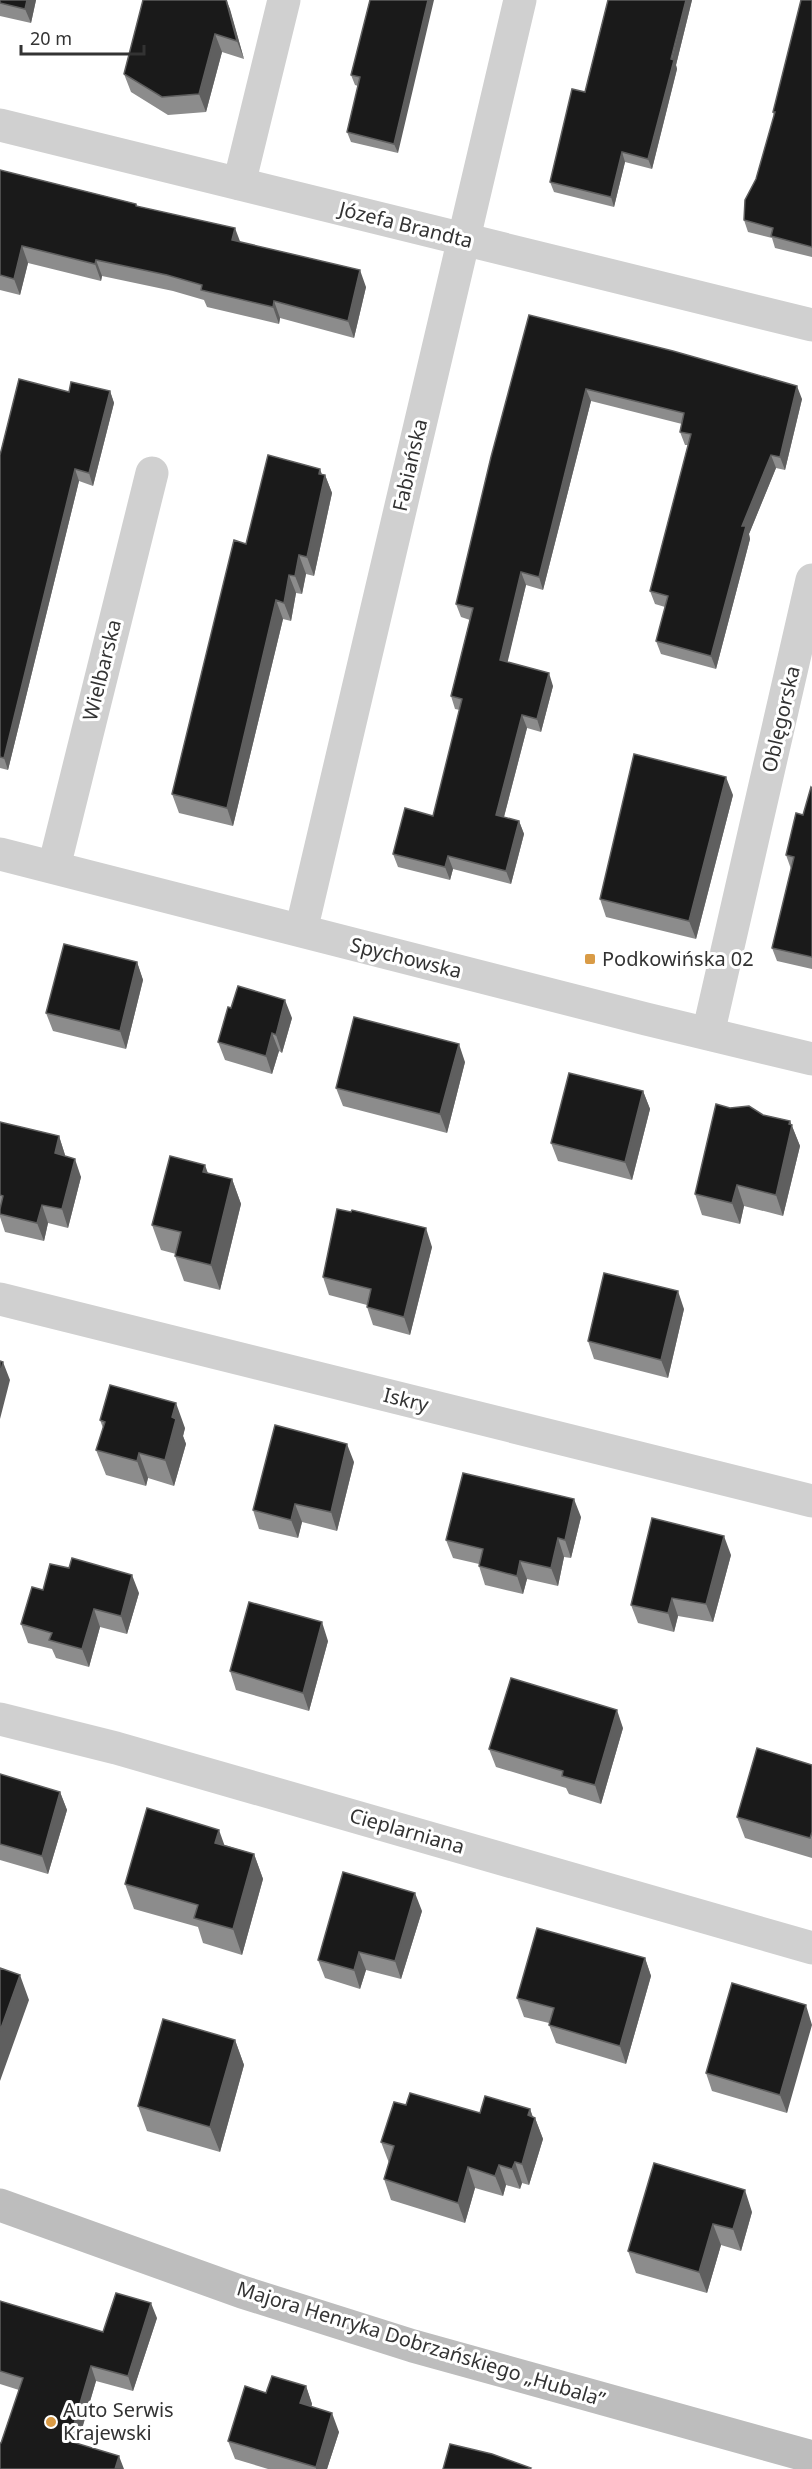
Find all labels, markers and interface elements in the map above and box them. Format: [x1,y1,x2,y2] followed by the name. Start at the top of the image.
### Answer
[21,18,144,56] scale bar
[30,26,72,50] text: 20 m
[335,194,476,254] street label: Józefa Brandta
[386,416,433,514] street label: Fabiańska
[76,616,127,723] street label: Wielbarska
[755,663,806,775] street label: Oblęgorska
[348,931,465,984] street label: Spychowska
[602,945,754,972] place label: Podkowińska 02
[583,952,597,966] marker: Podkowińska 02
[381,1381,432,1418] street label: Iskry
[347,1801,468,1860] street label: Cieplarniana
[234,2274,609,2413] street label: Majora Henryka Dobrzańskiego „Hubala”
[63,2396,174,2446] place label: Auto Serwis Krajewski
[44,2415,58,2429] marker: Auto Serwis Krajewski

